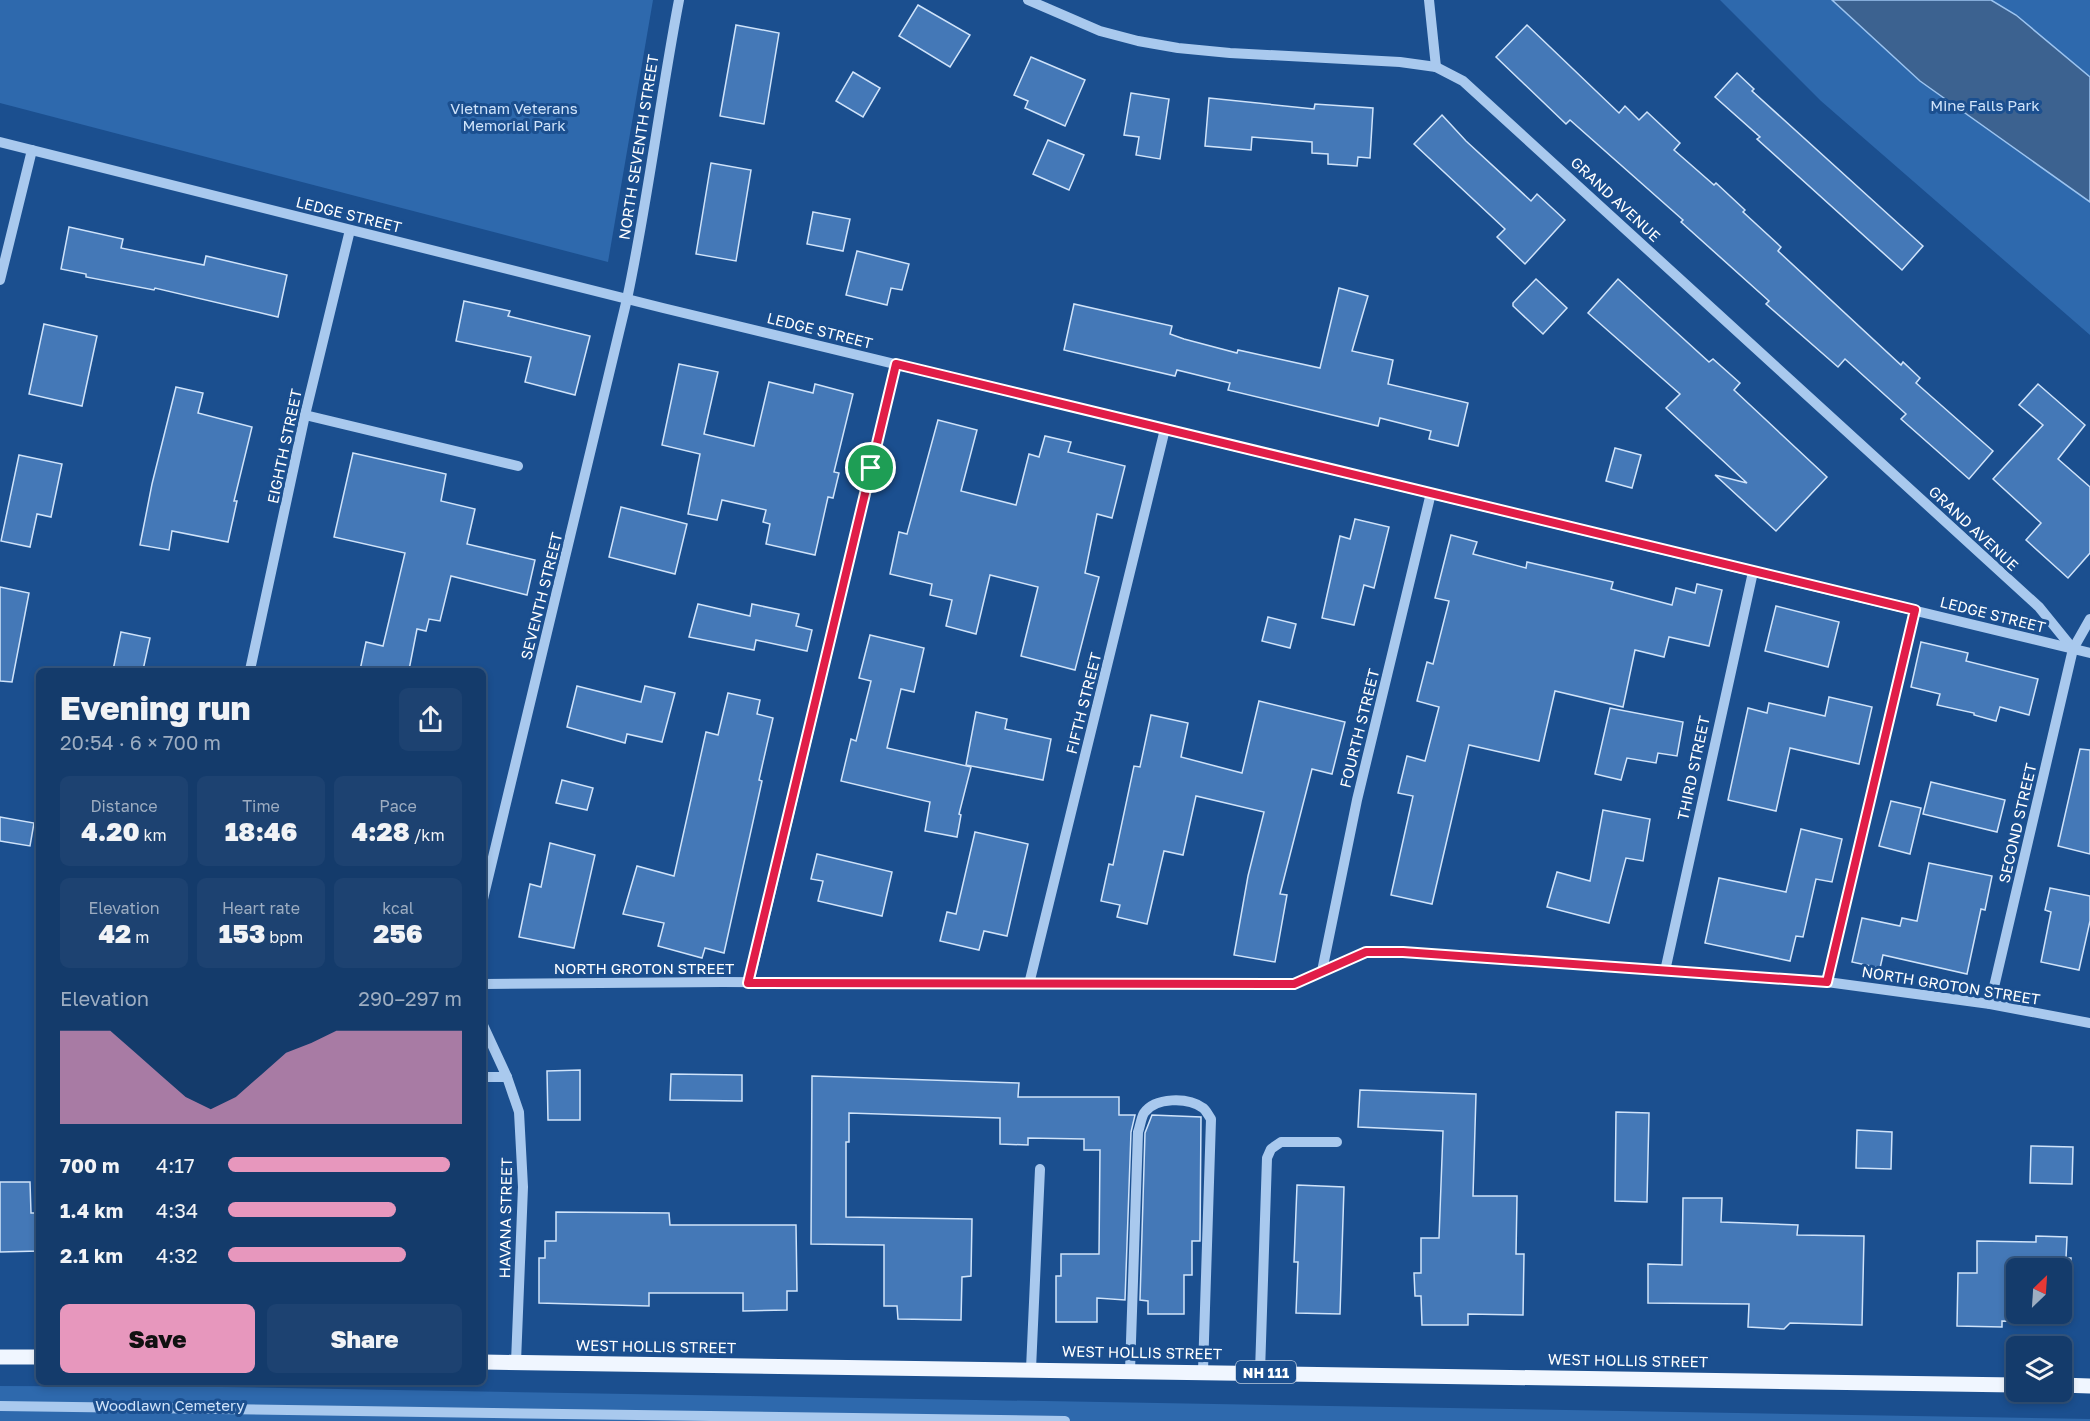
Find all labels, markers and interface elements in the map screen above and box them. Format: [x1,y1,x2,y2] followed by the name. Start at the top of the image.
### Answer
[614,53,662,241] street label: NORTH SEVENTH STREET
[1930,96,2040,114] park label: Mine Falls Park
[450,99,578,134] park label: Vietnam Veterans Memorial Park
[1567,153,1665,245] street label: GRAND AVENUE
[294,192,404,236] street label: LEDGE STREET
[765,308,875,352] street label: LEDGE STREET
[263,387,305,505] street label: EIGHTH STREET
[845,442,896,493] pin
[854,451,887,484] icon: arrive
[1925,482,2023,574] street label: GRAND AVENUE
[516,530,566,662] street label: SEVENTH STREET
[1938,592,2048,636] street label: LEDGE STREET
[1062,650,1104,756] street label: FIFTH STREET
[1335,667,1383,789] street label: FOURTH STREET
[60,688,251,727] text: Evening run
[399,688,462,751] button: share
[1673,714,1713,822] street label: THIRD STREET
[60,730,221,754] text: 20:54 · 6 × 700 m
[1994,761,2040,885] street label: SECOND STREET
[90,796,158,816] text: Distance
[242,796,280,816] text: Time
[379,796,417,816] text: Pace
[81,816,140,847] text: 4.20
[225,816,297,847] text: 18:46
[351,816,410,847] text: 4:28
[140,825,167,845] text: km
[410,825,445,845] text: /km
[88,898,160,918] text: Elevation
[222,898,300,918] text: Heart rate
[382,898,414,918] text: kcal
[99,918,131,949] text: 42
[219,918,265,949] text: 153
[373,918,423,949] text: 256
[131,927,149,947] text: m
[265,927,303,947] text: bpm
[554,959,734,977] street label: NORTH GROTON STREET
[1860,962,2042,1008] street label: NORTH GROTON STREET
[60,986,149,1010] text: Elevation
[358,986,462,1010] text: 290–297 m
[60,1153,119,1177] text: 700 m
[156,1153,195,1177] text: 4:17
[495,1157,515,1279] street label: HAVANA STREET
[60,1198,123,1222] text: 1.4 km
[156,1198,198,1222] text: 4:34
[60,1243,123,1267] text: 2.1 km
[156,1243,198,1267] text: 4:32
[2006,1258,2072,1324] north arrow
[2006,1258,2072,1402] map controls
[60,1304,255,1373] button: Save
[267,1304,462,1373] button: Share
[576,1336,736,1356] street label: WEST HOLLIS STREET
[2006,1336,2072,1402] button: layers
[1062,1342,1222,1362] street label: WEST HOLLIS STREET
[1548,1350,1708,1370] street label: WEST HOLLIS STREET
[1236,1361,1296,1383] road number: NH 111
[95,1396,245,1414] park label: Woodlawn Cemetery

